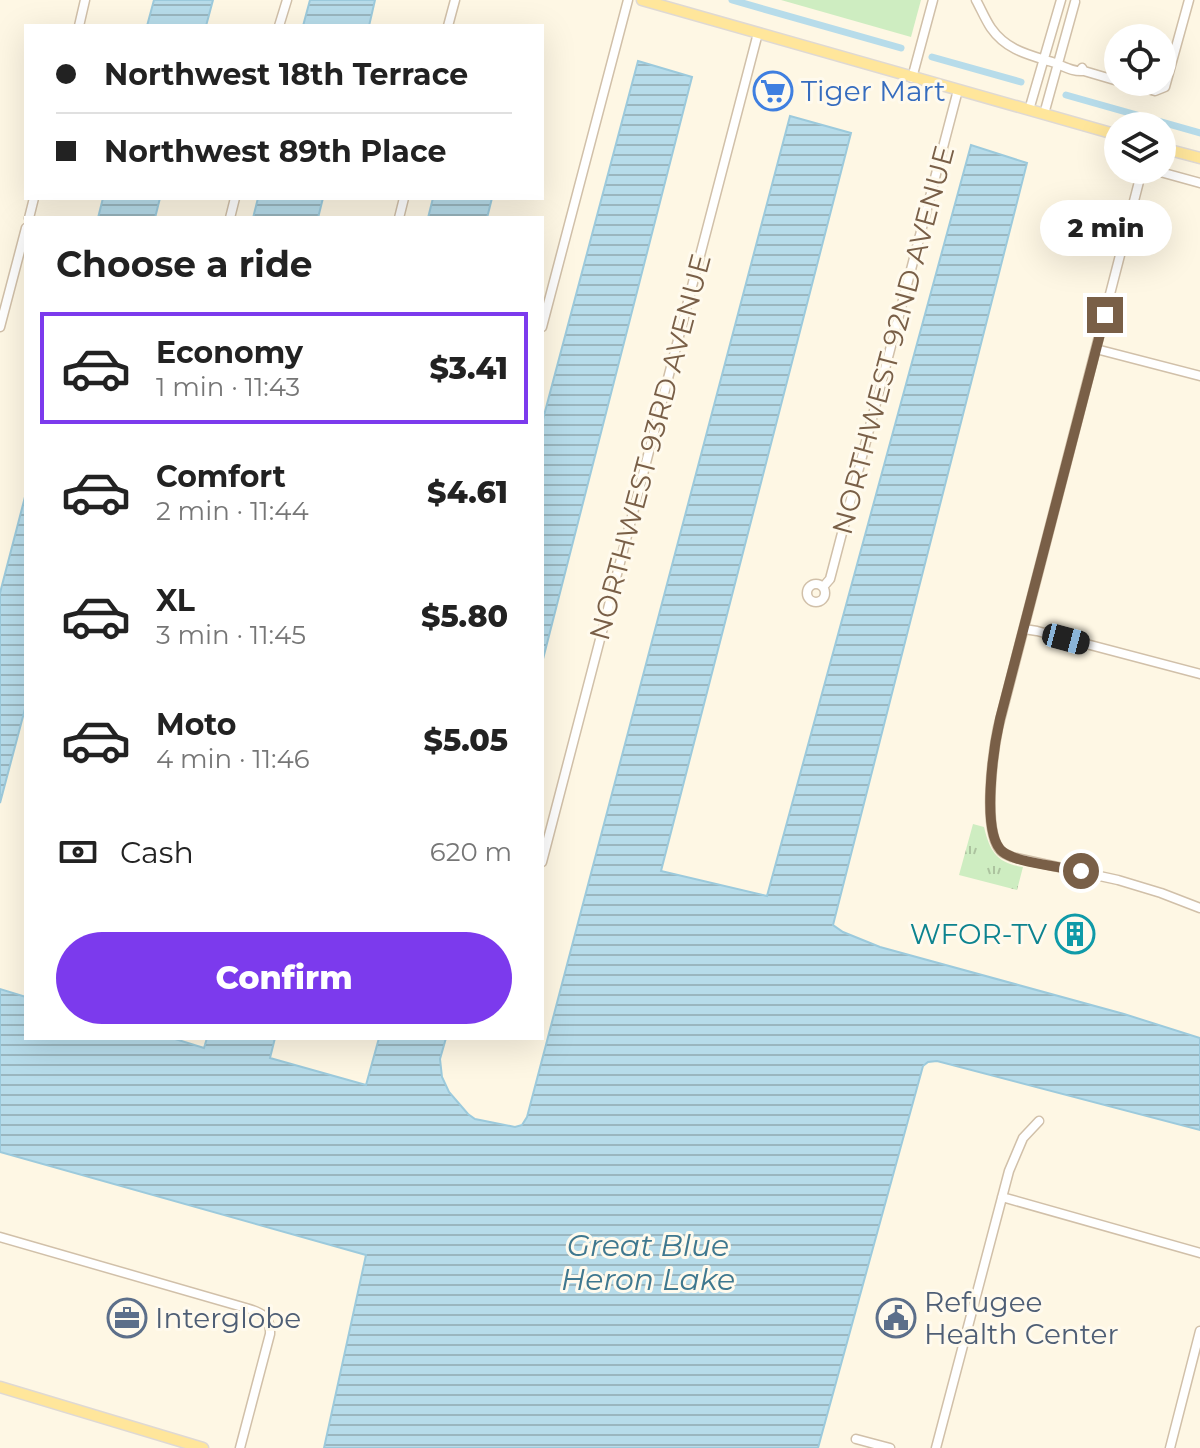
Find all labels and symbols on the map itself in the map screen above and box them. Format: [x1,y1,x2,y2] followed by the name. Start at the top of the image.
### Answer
[752,70,794,112] supermarket icon: Tiger Mart
[801,74,946,108] place label: Tiger Mart
[825,142,961,538] street label: NORTHWEST 92ND AVENUE
[1039,199,1171,255] callout: 2 min
[582,250,718,644] street label: NORTHWEST 93RD AVENUE
[1087,297,1123,333] route end
[1040,621,1092,657] car
[1063,853,1099,889] route start
[1054,913,1096,955] building icon: WFOR-TV
[910,917,1047,951] place label: WFOR-TV
[561,1227,735,1298] water label: Great Blue Heron Lake
[924,1285,1119,1351] place label: Refugee Health Center
[106,1297,148,1339] office icon: Interglobe
[875,1297,917,1339] public building icon: Refugee Health Center
[155,1301,301,1335] place label: Interglobe

